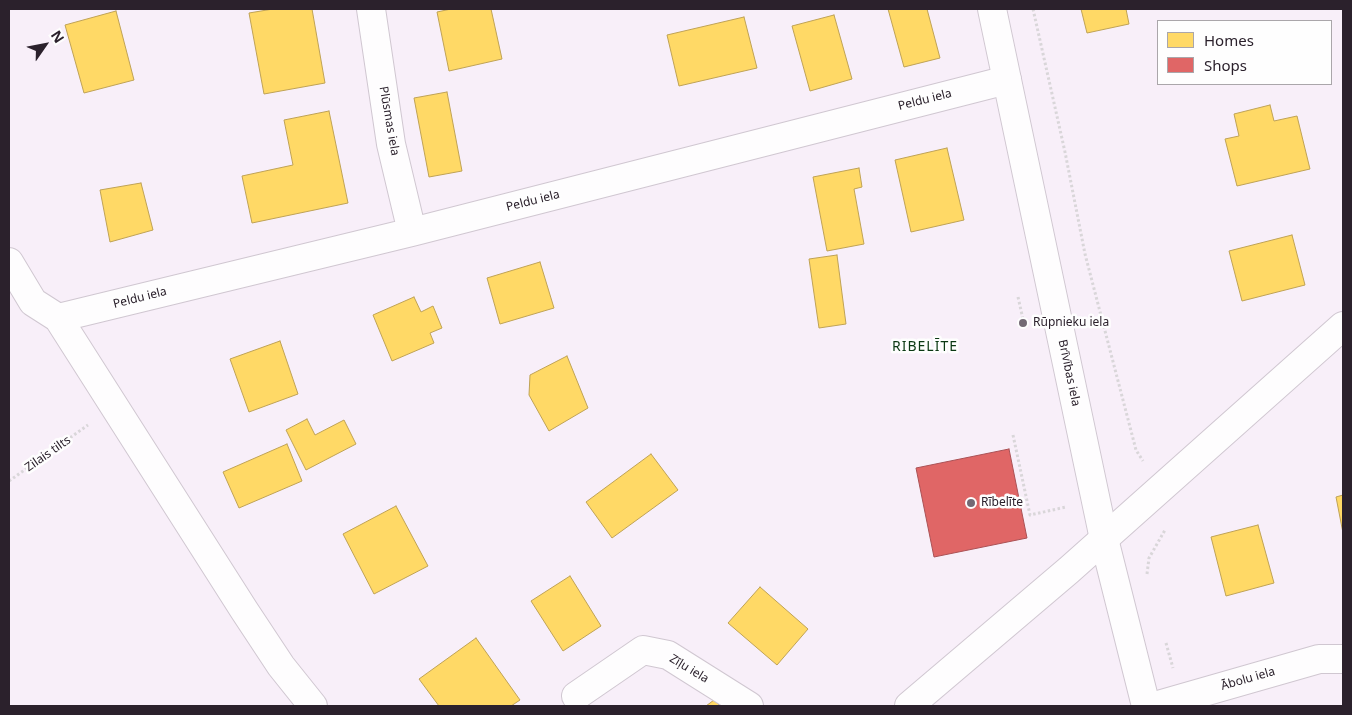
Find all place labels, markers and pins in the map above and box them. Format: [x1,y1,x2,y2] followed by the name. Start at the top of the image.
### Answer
[1033,316,1109,330] place label: Rūpnieku iela
[1017,317,1029,329] marker: Rūpnieku iela
[981,496,1023,510] place label: Rībelīte
[965,497,977,509] marker: Rībelīte

